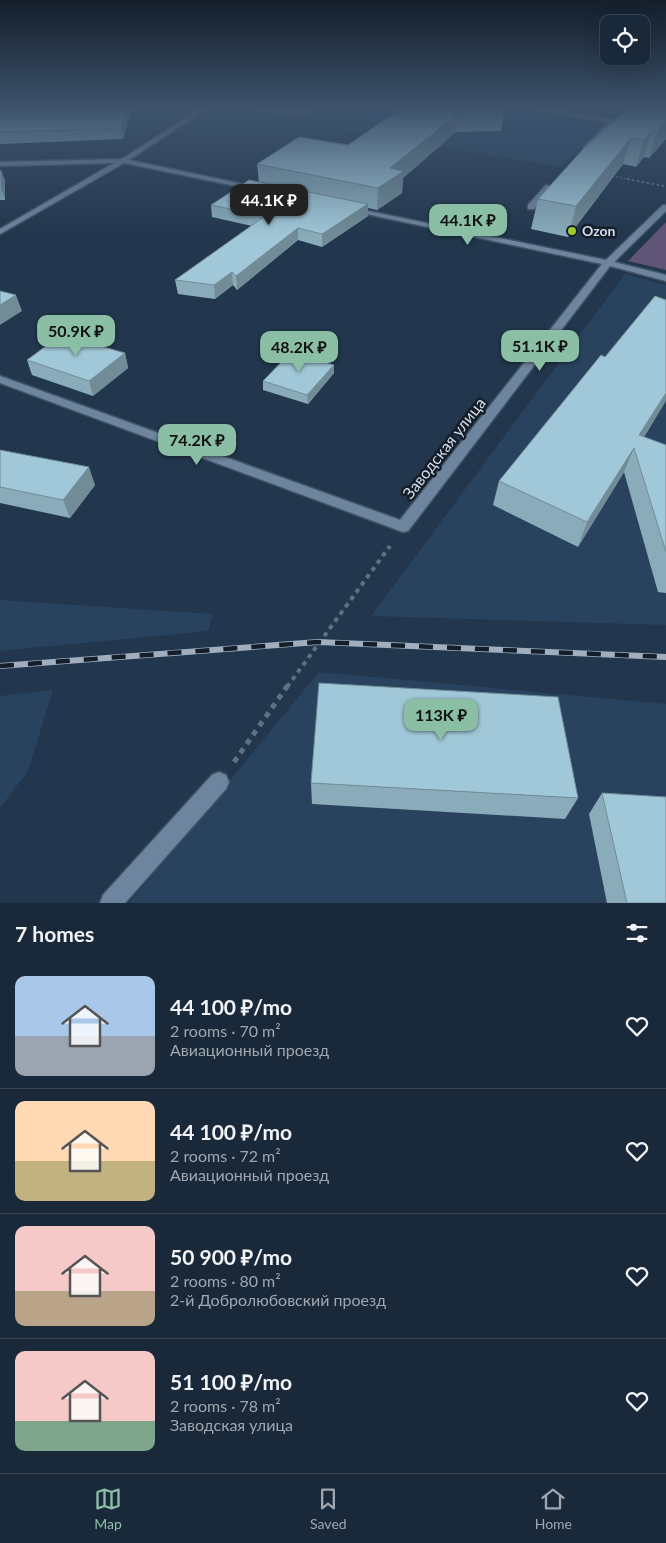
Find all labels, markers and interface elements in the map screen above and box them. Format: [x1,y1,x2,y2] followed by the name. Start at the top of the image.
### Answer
[600,15,650,65] map controls
[600,15,650,65] button: locate
[223,184,315,226] pin: 44.1K ₽
[241,190,297,209] text: 44.1K ₽
[422,204,514,246] pin: 44.1K ₽
[440,210,496,229] text: 44.1K ₽
[582,222,616,239] place label: Ozon
[566,225,578,237] marker: Ozon
[30,314,122,357] pin: 50.9K ₽
[48,321,104,340] text: 50.9K ₽
[253,330,345,373] pin: 48.2K ₽
[494,330,586,372] pin: 51.1K ₽
[512,336,568,355] text: 51.1K ₽
[271,337,327,356] text: 48.2K ₽
[398,393,489,502] street label: Заводская улица
[151,424,243,466] pin: 74.2K ₽
[169,430,225,449] text: 74.2K ₽
[400,698,482,741] pin: 113K ₽
[415,705,467,724] text: 113K ₽
[623,919,651,947] icon: filters
[15,921,94,946] text: 7 homes
[170,994,292,1019] text: 44 100 ₽/mo
[55,996,115,1056] icon: home
[623,1012,651,1040] icon: heart
[170,1021,281,1040] text: 2 rooms · 70 m²
[170,1040,329,1059] text: Авиационный проезд
[170,1119,292,1144] text: 44 100 ₽/mo
[55,1121,115,1181] icon: home
[623,1137,651,1165] icon: heart
[170,1146,281,1165] text: 2 rooms · 72 m²
[170,1165,329,1184] text: Авиационный проезд
[170,1244,292,1269] text: 50 900 ₽/mo
[55,1246,115,1306] icon: home
[623,1262,651,1290] icon: heart
[170,1271,281,1290] text: 2 rooms · 80 m²
[170,1290,386,1309] text: 2-й Добролюбовский проезд
[170,1369,292,1394] text: 51 100 ₽/mo
[55,1371,115,1431] icon: home
[623,1387,651,1415] icon: heart
[170,1396,281,1415] text: 2 rooms · 78 m²
[170,1415,293,1434] text: Заводская улица
[94,1485,122,1532] tab: Map
[310,1485,347,1532] tab: Saved
[535,1485,572,1532] tab: Home

